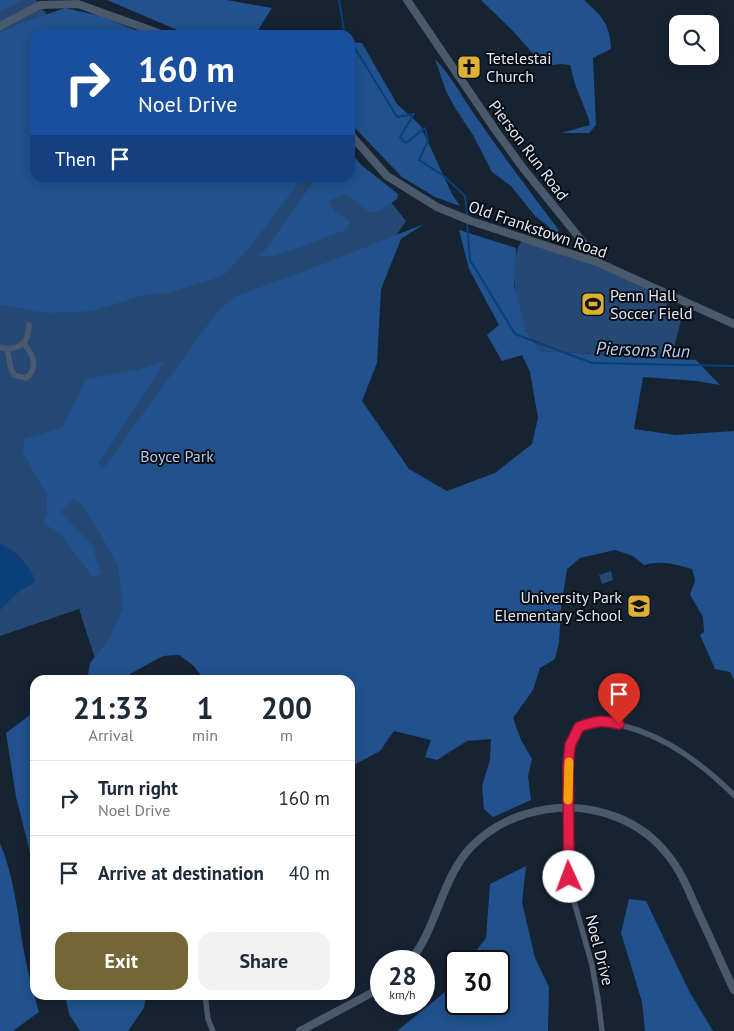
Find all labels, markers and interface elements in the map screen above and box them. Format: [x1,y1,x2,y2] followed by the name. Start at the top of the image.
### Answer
[669,15,719,65] map controls
[669,15,719,65] button: search
[138,46,235,92] text: 160 m
[486,48,552,86] place label: Tetelestai Church
[55,50,120,115] icon: right
[456,54,482,80] church icon: Tetelestai Church
[138,90,237,118] text: Noel Drive
[485,96,573,204] street label: Pierson Run Road
[106,145,134,173] icon: arrive
[55,147,96,171] text: Then
[466,196,610,262] street label: Old Frankstown Road
[610,285,693,323] place label: Penn Hall Soccer Field
[580,291,606,317] sports icon: Penn Hall Soccer Field
[595,336,691,363] water label: Piersons Run
[140,446,214,466] park label: Boyce Park
[495,587,622,625] place label: University Park Elementary School
[626,593,652,619] school or university icon: University Park Elementary School
[598,673,640,724] pin
[605,680,633,708] icon: arrive
[73,688,149,727] text: 21:33
[197,688,214,727] text: 1
[261,688,312,727] text: 200
[89,725,133,745] text: Arrival
[192,725,218,745] text: min
[280,725,293,745] text: m
[98,776,178,800] text: Turn right
[55,784,83,812] icon: right
[278,786,330,810] text: 160 m
[98,800,170,820] text: Noel Drive
[542,850,594,902] position arrow
[55,859,83,887] icon: arrive
[98,861,264,885] text: Arrive at destination
[289,861,330,885] text: 40 m
[582,913,618,987] street label: Noel Drive
[55,932,188,990] button: Exit
[198,932,330,990] button: Share
[445,950,510,1015] speed limit sign: 30
[388,960,417,992] text: 28
[389,987,416,1002] text: km/h

